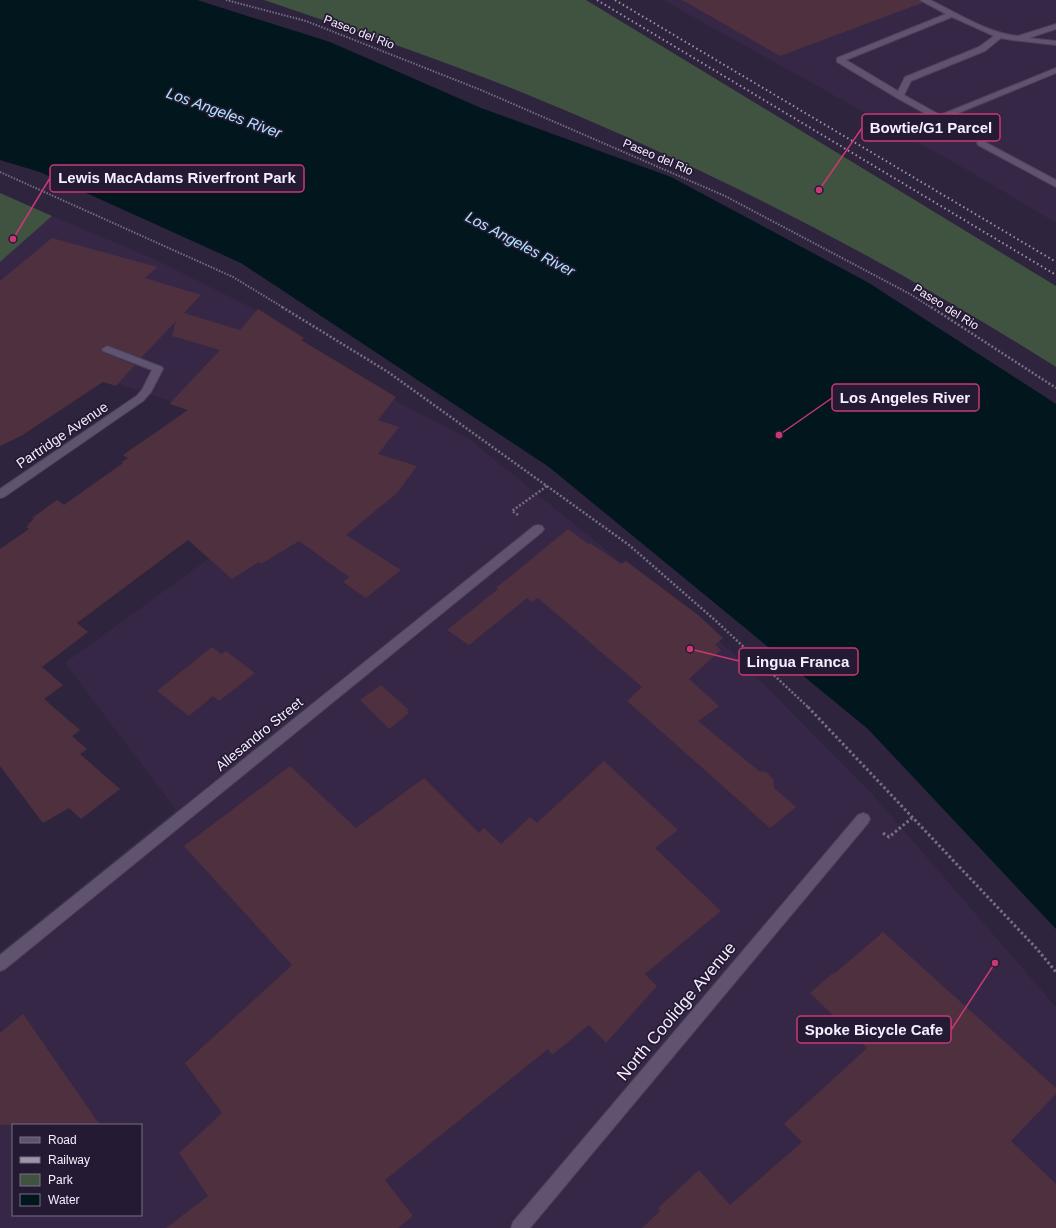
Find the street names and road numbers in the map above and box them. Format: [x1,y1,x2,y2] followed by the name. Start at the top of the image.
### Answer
[322,12,397,52] street label: Paseo del Rio
[621,136,695,178] street label: Paseo del Rio
[911,281,982,333] street label: Paseo del Rio
[13,398,111,472] street label: Partridge Avenue
[212,694,306,774] street label: Allesandro Street
[613,938,740,1084] street label: North Coolidge Avenue

